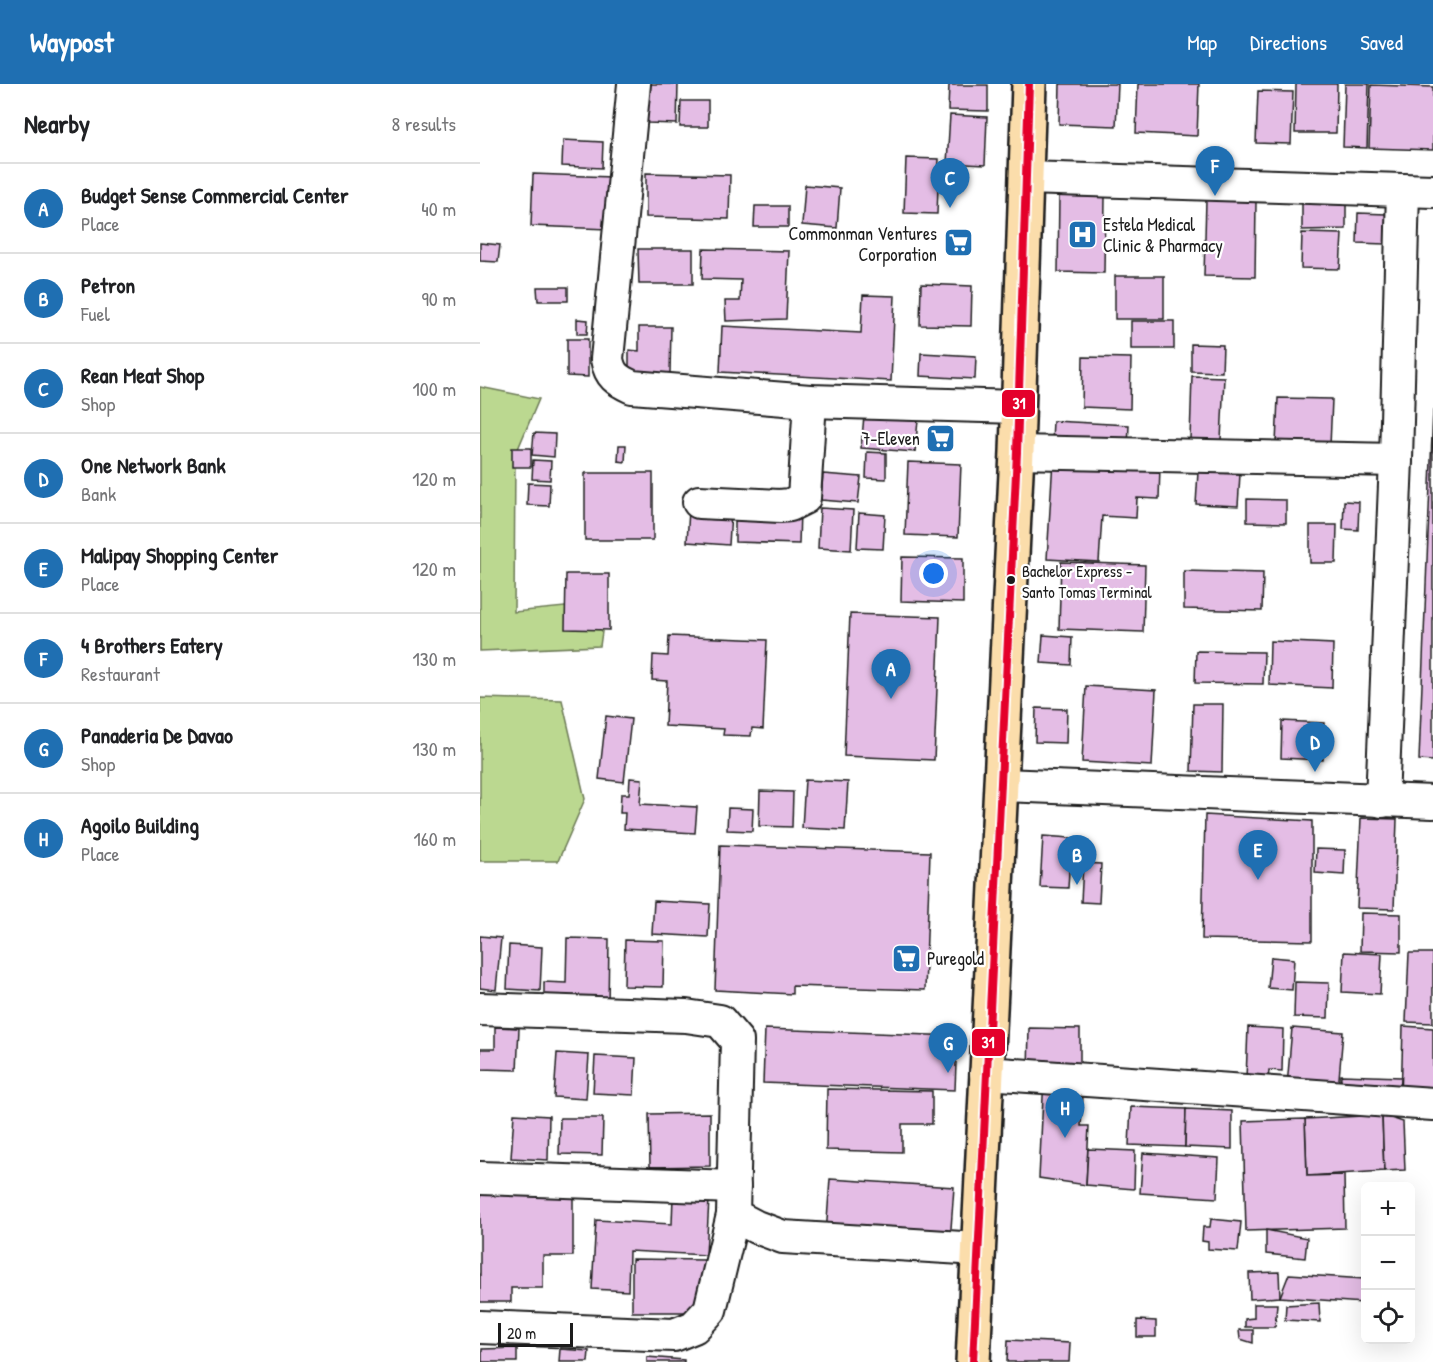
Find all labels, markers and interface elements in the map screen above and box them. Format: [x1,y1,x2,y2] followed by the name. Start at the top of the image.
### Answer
[30,23,114,61] text: Waypost
[1187,28,1217,57] text: Map
[1250,28,1327,57] text: Directions
[1360,28,1403,57] text: Saved
[24,106,90,141] text: Nearby
[391,110,456,137] text: 8 results
[1196,147,1234,196] pin: F
[930,158,970,208] pin: C
[81,180,348,210] text: Budget Sense Commercial Center
[39,195,48,222] text: A
[421,195,456,222] text: 40 m
[81,210,120,237] text: Place
[1103,212,1223,258] place label: Estela Medical Clinic & Pharmacy
[1066,218,1098,250] hospital icon: Estela Medical Clinic & Pharmacy
[789,221,937,267] place label: Commonman Ventures Corporation
[942,227,974,259] supermarket icon: Commonman Ventures Corporation
[81,270,135,300] text: Petron
[38,285,49,312] text: B
[422,285,456,312] text: 90 m
[81,300,110,327] text: Fuel
[81,360,204,390] text: Rean Meat Shop
[38,375,49,402] text: C
[413,375,456,402] text: 100 m
[1001,389,1036,418] line badge: 31
[81,390,115,417] text: Shop
[1013,392,1026,414] text: 31
[925,422,957,454] supermarket icon: 7-Eleven
[861,426,920,451] place label: 7-Eleven
[81,450,226,480] text: One Network Bank
[39,465,48,492] text: D
[412,465,456,492] text: 120 m
[81,480,116,507] text: Bank
[81,540,278,570] text: Malipay Shopping Center
[39,555,48,582] text: E
[412,555,456,582] text: 120 m
[919,559,948,588] your location
[1022,560,1152,603] place label: Bachelor Express - Santo Tomas Terminal
[81,570,120,597] text: Place
[1005,574,1017,586] marker: Bachelor Express - Santo Tomas Terminal
[81,630,223,660] text: 4 Brothers Eatery
[40,645,47,672] text: F
[413,645,456,672] text: 130 m
[872,650,910,699] pin: A
[81,660,160,687] text: Restaurant
[81,720,233,750] text: Panaderia De Davao
[1296,722,1334,772] pin: D
[39,735,48,762] text: G
[413,735,456,762] text: 130 m
[81,750,115,777] text: Shop
[81,810,199,840] text: Agoilo Building
[39,825,48,852] text: H
[414,825,456,852] text: 160 m
[1238,830,1278,880] pin: E
[1058,836,1096,885] pin: B
[81,840,120,867] text: Place
[890,942,922,974] supermarket icon: Puregold
[927,946,984,971] place label: Puregold
[928,1024,968,1073] pin: G
[971,1028,1006,1057] line badge: 31
[982,1031,995,1053] text: 31
[1046,1088,1084,1138] pin: H
[1361,1182,1415,1344] map controls
[1361,1182,1415,1236] button: +
[1361,1236,1415,1290] button: −
[1361,1290,1415,1344] button: locate
[498,1320,573,1348] scale bar
[507,1322,536,1344] text: 20 m

